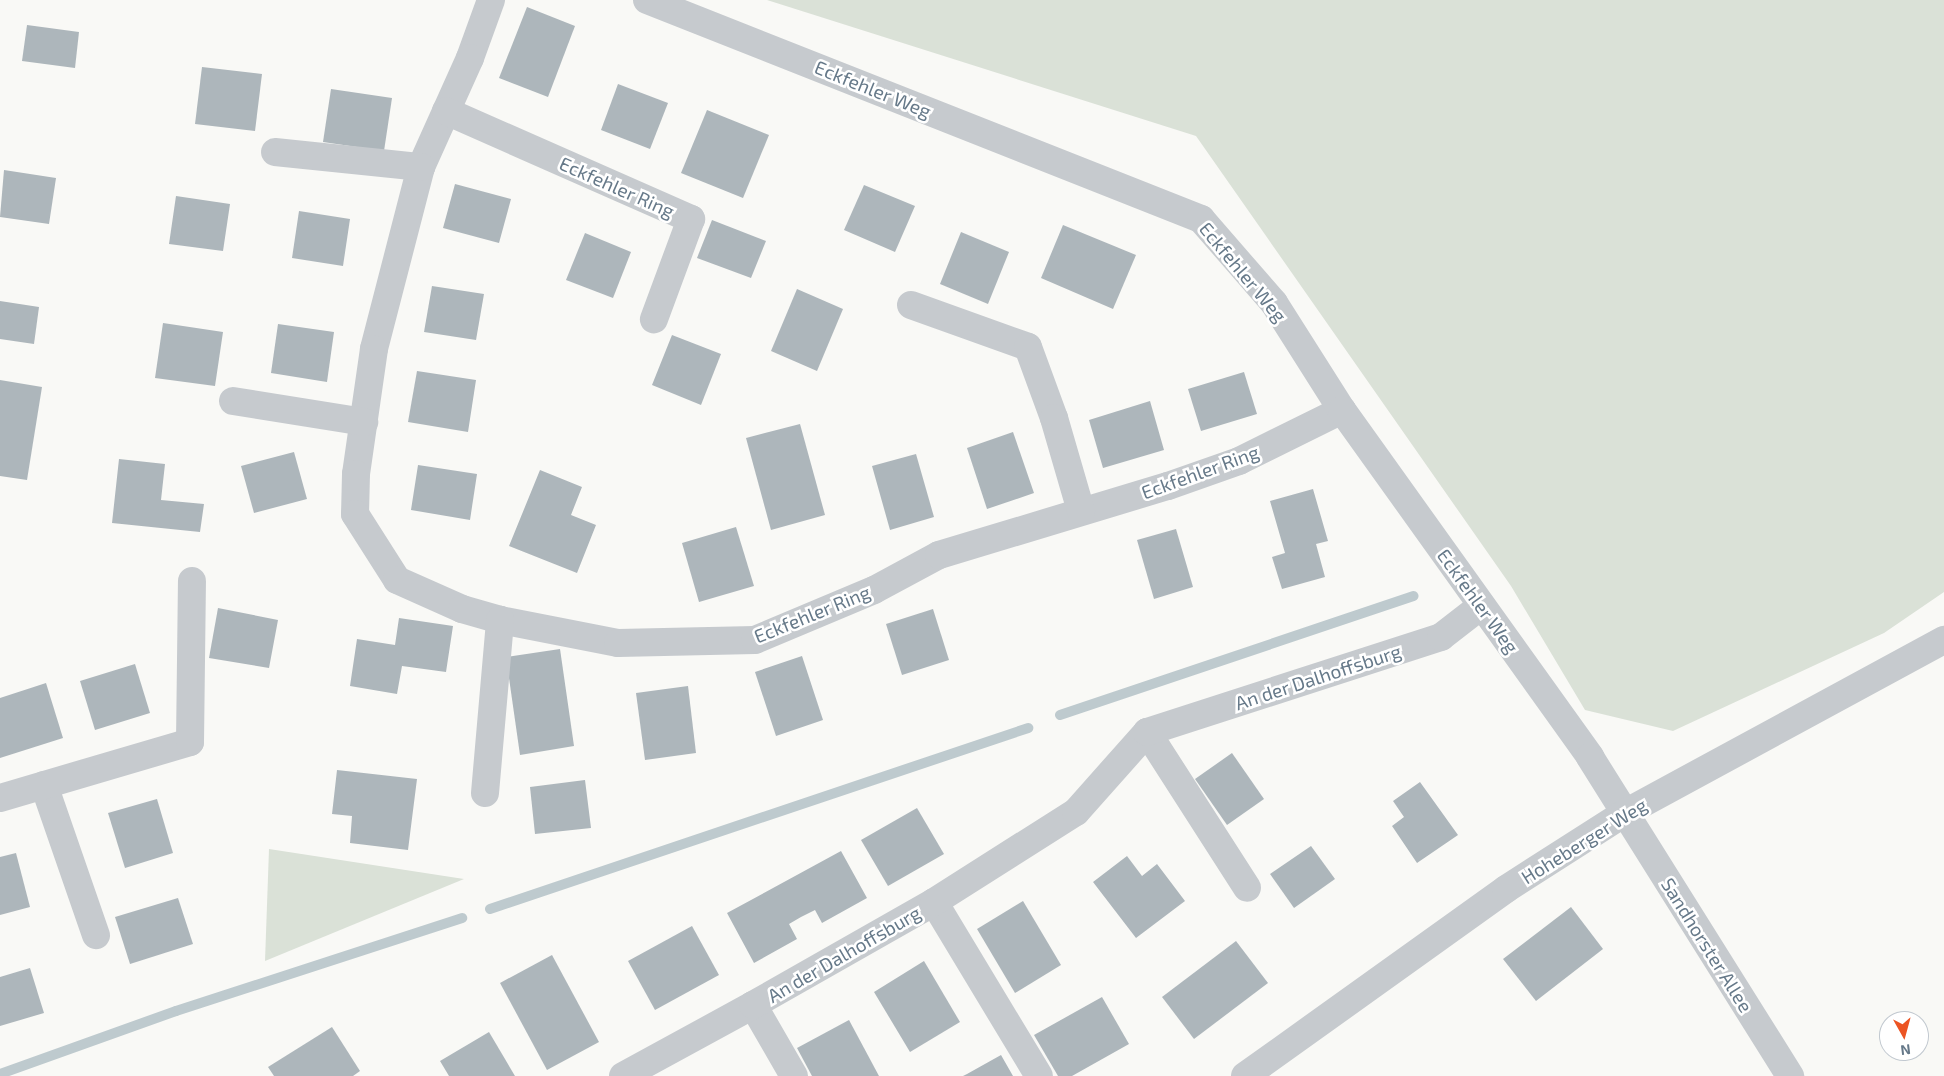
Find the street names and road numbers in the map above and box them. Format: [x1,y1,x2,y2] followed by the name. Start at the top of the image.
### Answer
[811,55,935,123] street label: Eckfehler Weg
[556,151,678,223] street label: Eckfehler Ring
[1194,217,1292,327] street label: Eckfehler Weg
[1138,440,1262,504] street label: Eckfehler Ring
[1432,544,1524,658] street label: Eckfehler Weg
[750,580,874,648] street label: Eckfehler Ring
[1232,639,1404,715] street label: An der Dalhoffsburg
[1517,793,1651,889] street label: Hoheberger Weg
[1656,873,1758,1017] street label: Sandhorster Allee
[763,901,925,1007] street label: An der Dalhoffsburg

